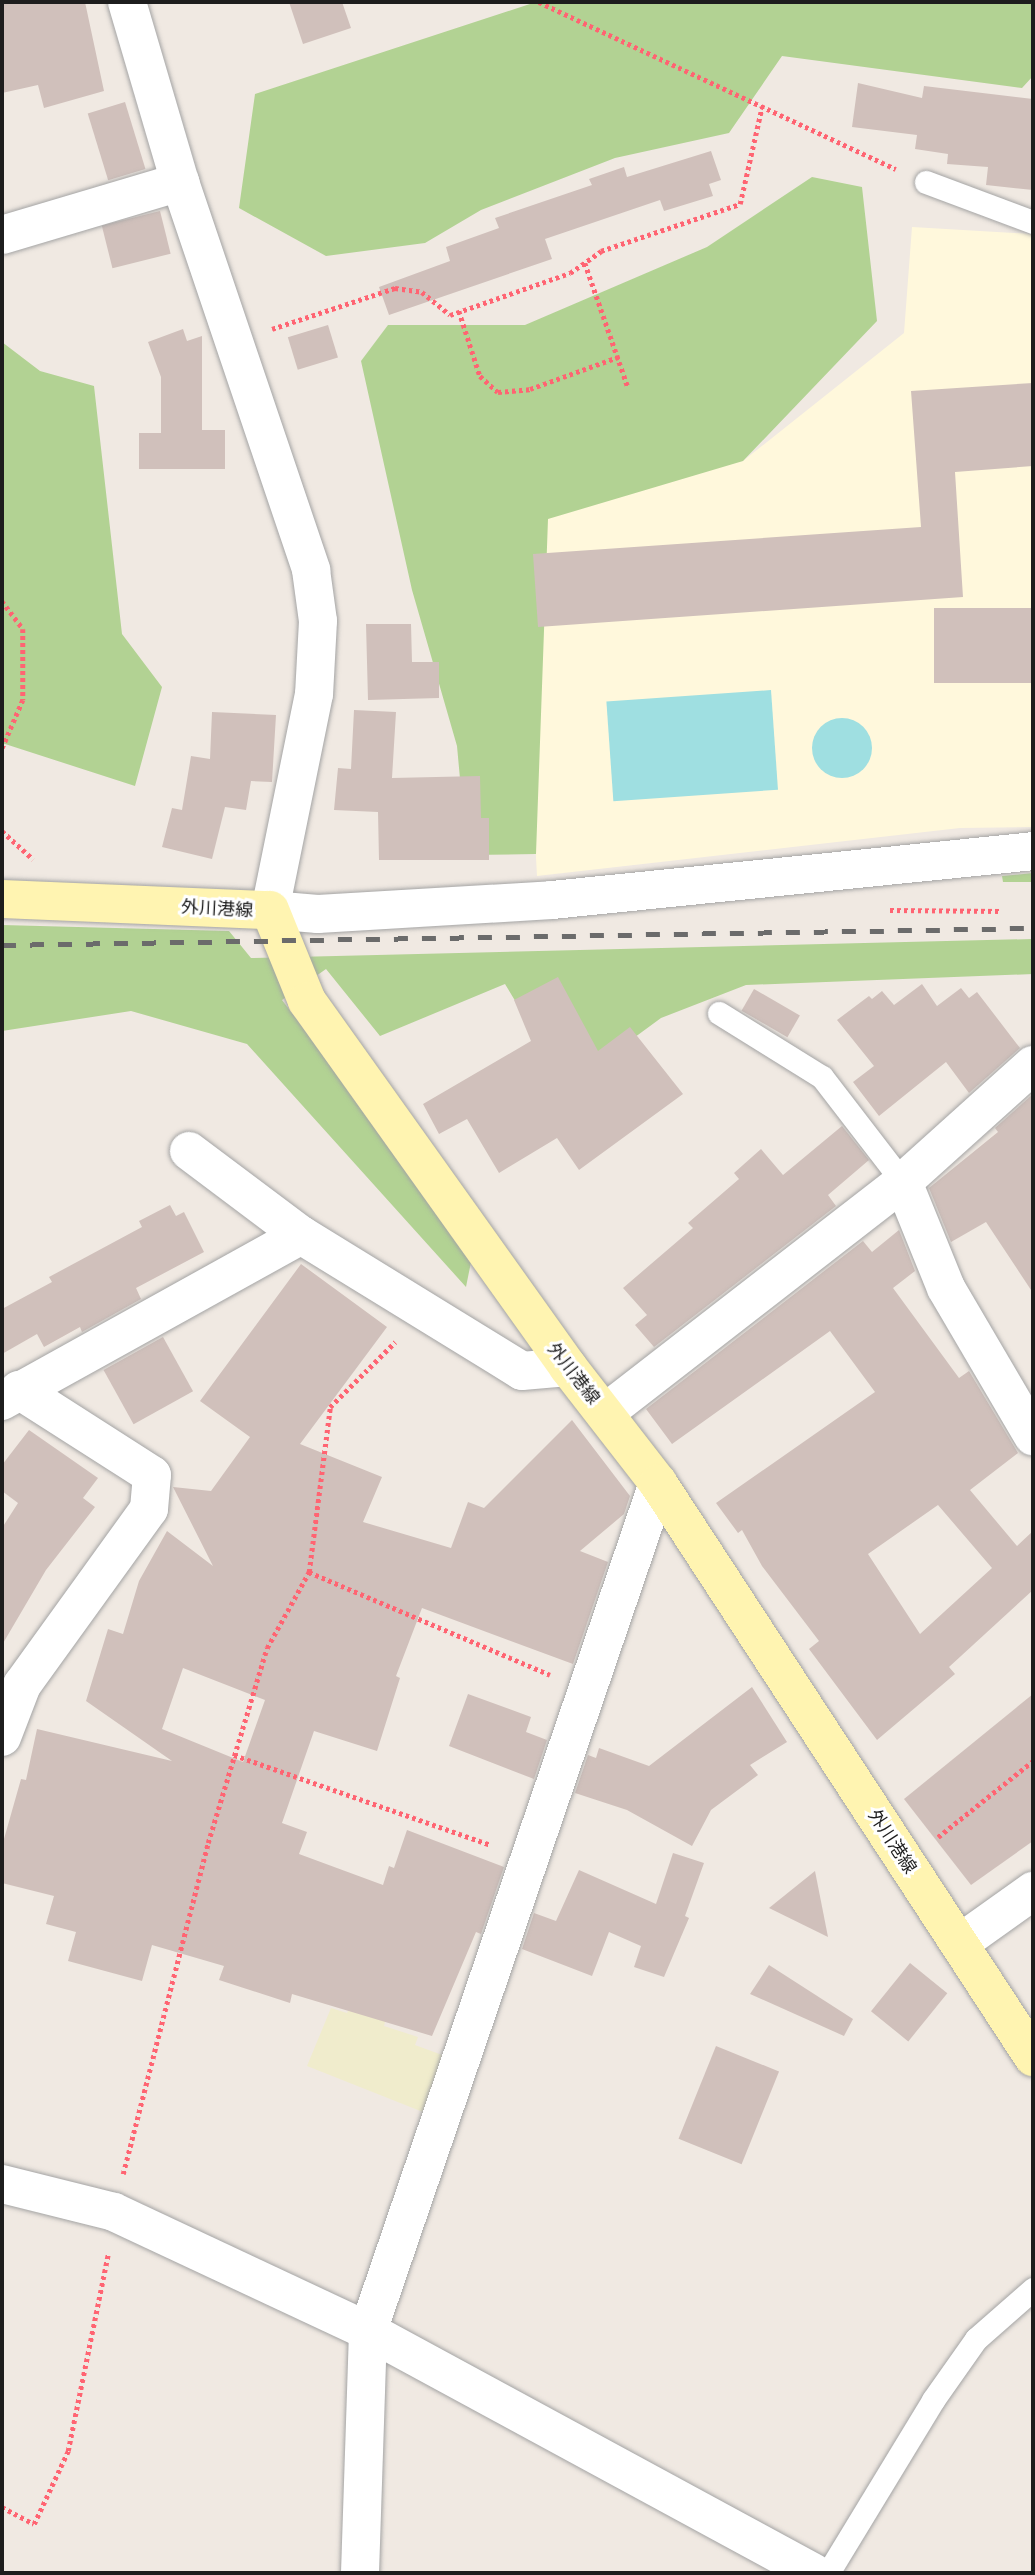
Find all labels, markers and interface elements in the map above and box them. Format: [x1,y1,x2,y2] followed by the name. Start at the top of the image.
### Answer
[180,895,254,921] street label: 外川港線
[543,1338,605,1408] street label: 外川港線
[864,1805,922,1877] street label: 外川港線

